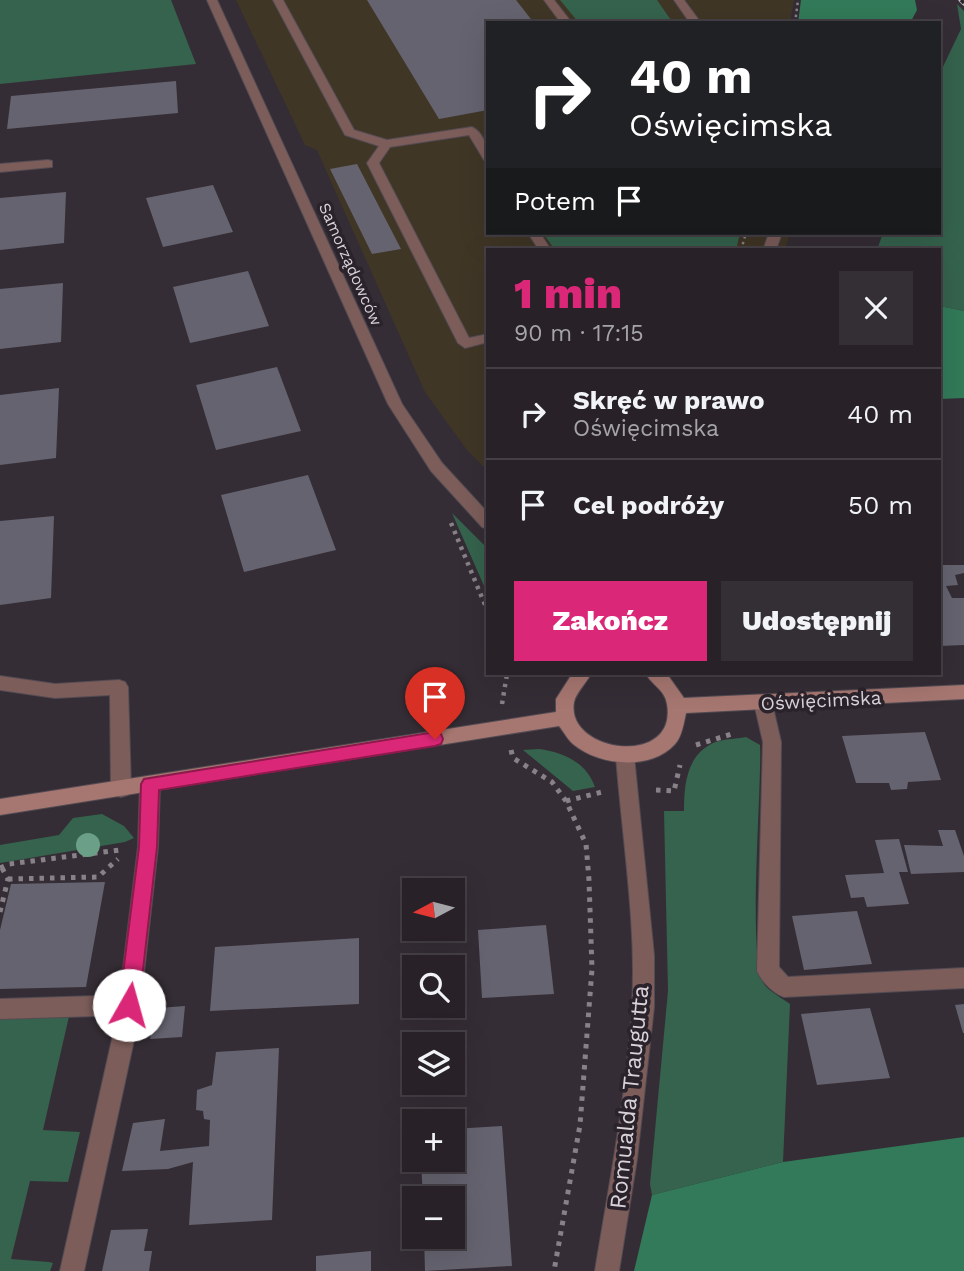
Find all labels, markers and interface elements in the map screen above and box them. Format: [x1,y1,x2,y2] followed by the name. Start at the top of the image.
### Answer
[629,47,752,105] text: 40 m
[514,49,605,140] icon: right
[629,106,832,144] text: Oświęcimska
[610,182,648,220] icon: arrive
[514,186,596,216] text: Potem
[315,200,386,329] street label: Samorządowców
[514,269,622,318] text: 1 min
[839,271,913,345] button: close
[514,320,644,347] text: 90 m · 17:15
[573,385,765,415] text: Skręć w prawo
[514,395,552,433] icon: right
[847,399,913,429] text: 40 m
[573,415,719,442] text: Oświęcimska
[514,486,552,524] icon: arrive
[573,490,724,520] text: Cel podróży
[848,490,913,520] text: 50 m
[514,581,707,661] button: Zakończ
[721,581,913,661] button: Udostępnij
[405,667,465,739] pin
[416,678,454,716] icon: arrive
[760,686,882,715] street label: Oświęcimska
[402,878,466,942] north arrow
[402,878,465,1249] map controls
[402,955,465,1018] button: search
[92,968,166,1042] position arrow
[604,984,655,1210] street label: Romualda Traugutta
[402,1032,465,1095] button: layers
[402,1109,465,1172] button: +
[402,1186,465,1249] button: −

